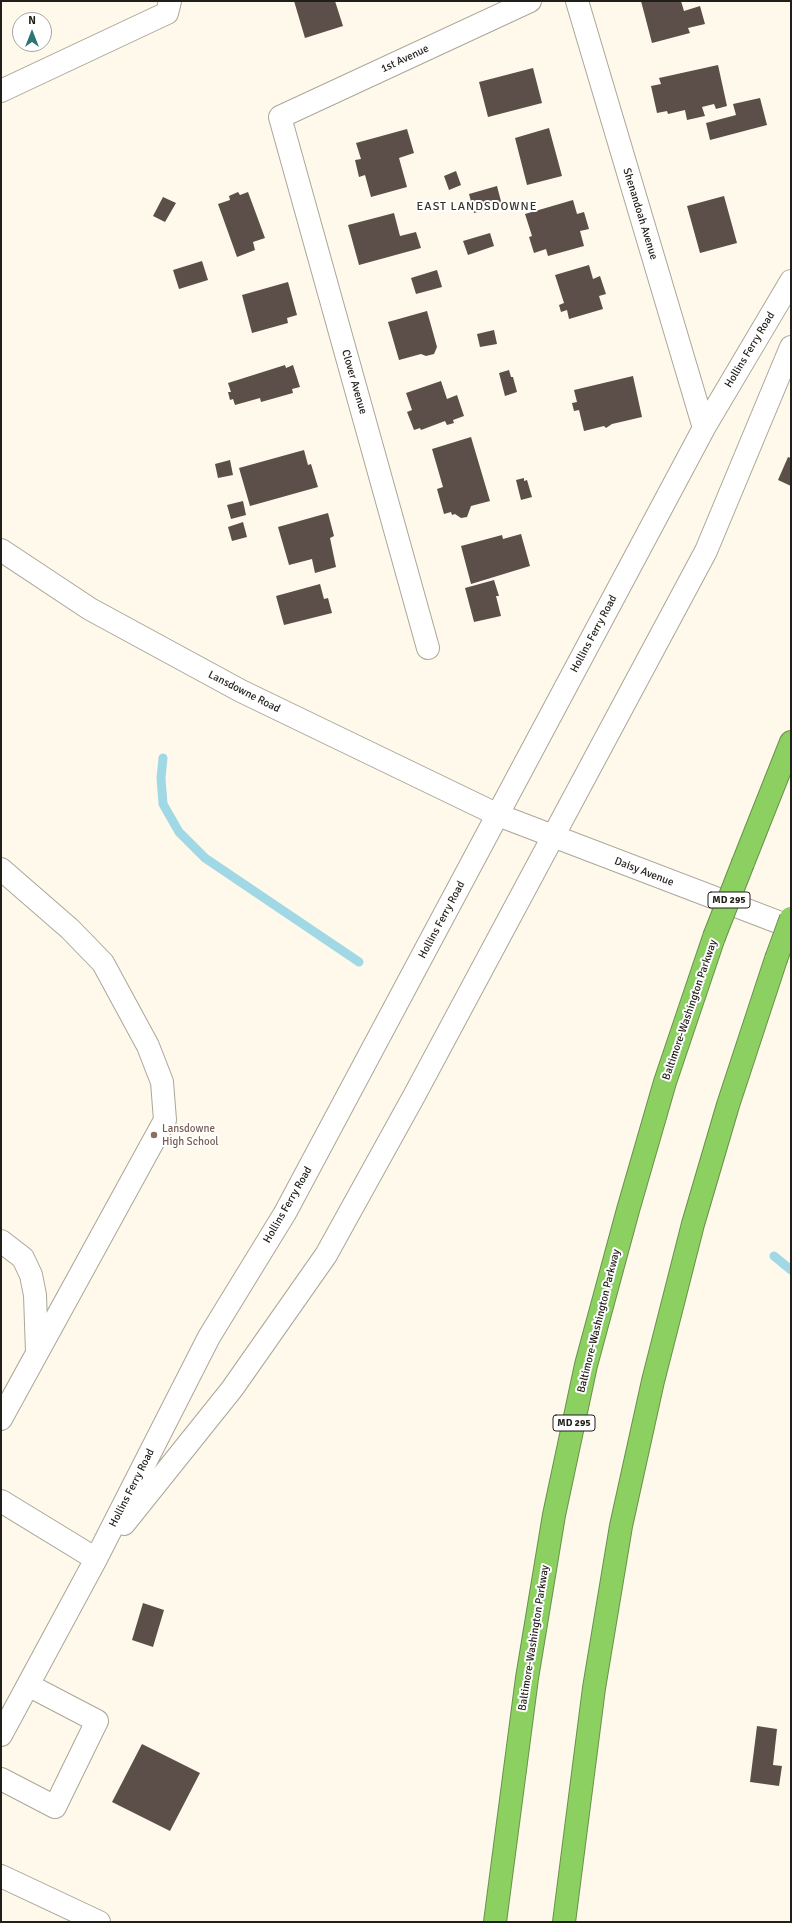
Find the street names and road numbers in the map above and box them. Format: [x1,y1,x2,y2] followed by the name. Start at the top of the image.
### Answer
[379,42,431,76] street label: 1st Avenue
[620,167,660,261] street label: Shenandoah Avenue
[722,310,778,390] street label: Hollins Ferry Road
[338,348,370,416] street label: Clover Avenue
[568,593,620,675] street label: Hollins Ferry Road
[206,668,282,716] street label: Lansdowne Road
[613,855,675,889] street label: Daisy Avenue
[416,879,468,961] street label: Hollins Ferry Road
[708,892,750,908] road number: MD 295
[660,938,720,1082] street label: Baltimore-Washington Parkway
[261,1164,315,1246] street label: Hollins Ferry Road
[575,1248,623,1394] street label: Baltimore-Washington Parkway
[553,1415,595,1431] road number: MD 295
[107,1447,157,1529] street label: Hollins Ferry Road
[516,1564,552,1712] street label: Baltimore-Washington Parkway

